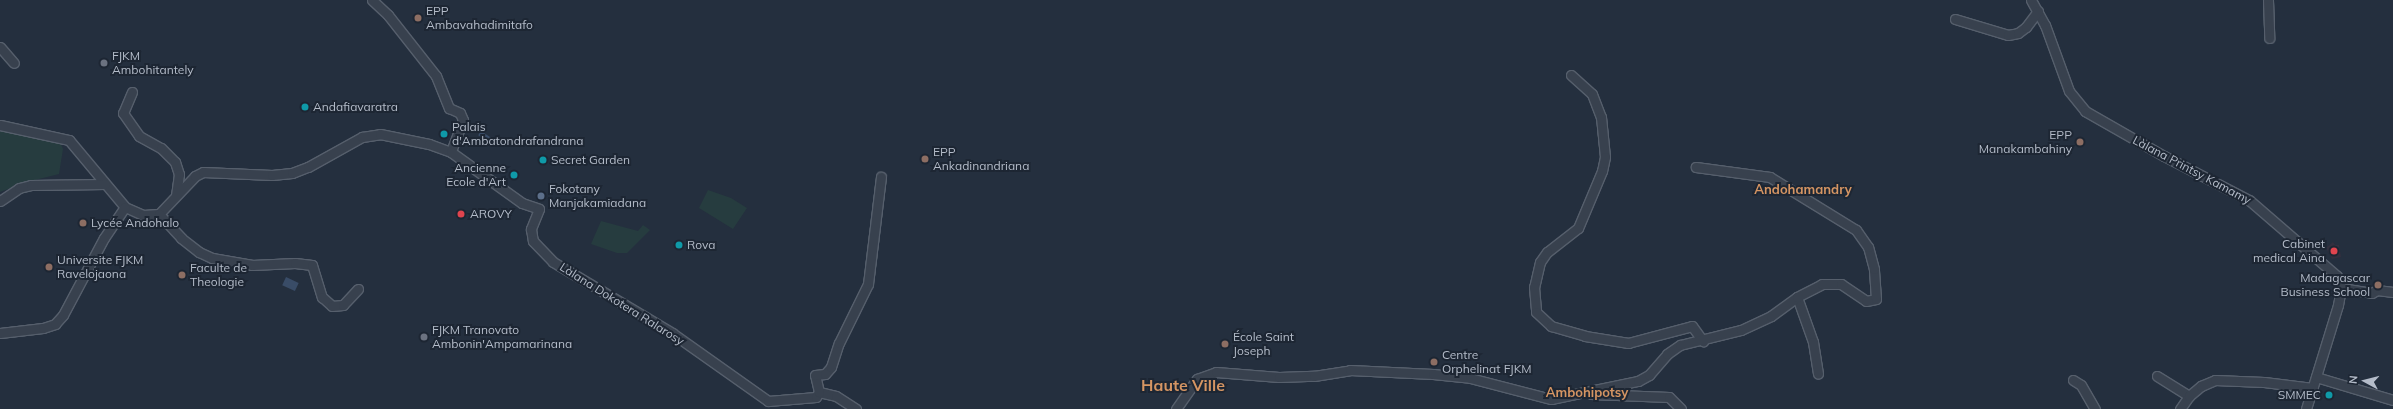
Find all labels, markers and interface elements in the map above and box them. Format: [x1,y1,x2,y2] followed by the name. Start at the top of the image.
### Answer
[426,4,533,32] place label: EPP Ambavahadimitafo
[413,13,423,23] marker: EPP Ambavahadimitafo
[112,49,194,77] place label: FJKM Ambohitantely
[99,58,109,68] marker: FJKM Ambohitantely
[313,100,398,114] place label: Andafiavaratra
[300,102,310,112] marker: Andafiavaratra
[452,120,583,148] place label: Palais d'Ambatondrafandrana
[1979,128,2072,156] place label: EPP Manakambahiny
[439,129,449,139] marker: Palais d'Ambatondrafandrana
[2130,133,2254,207] street label: Làlana Printsy Kamamy
[2075,137,2085,147] marker: EPP Manakambahiny
[933,145,1029,173] place label: EPP Ankadinandriana
[551,153,630,167] place label: Secret Garden
[920,154,930,164] marker: EPP Ankadinandriana
[538,155,548,165] marker: Secret Garden
[446,161,506,189] place label: Ancienne Ecole d'Art
[509,170,519,180] marker: Ancienne Ecole d'Art
[1754,181,1852,197] district label: Andohamandry
[549,182,646,210] place label: Fokotany Manjakamiadana
[536,191,546,201] marker: Fokotany Manjakamiadana
[470,207,512,221] place label: AROVY
[455,208,467,220] marker: AROVY
[91,216,179,230] place label: Lycée Andohalo
[78,218,88,228] marker: Lycée Andohalo
[2253,237,2325,265] place label: Cabinet medical Aina
[687,238,715,252] place label: Rova
[674,240,684,250] marker: Rova
[2328,245,2340,257] marker: Cabinet medical Aina
[57,253,143,281] place label: Universite FJKM Ravelojaona
[557,260,687,348] street label: Làlana Dokotera Ralarosy
[190,261,247,289] place label: Faculte de Theologie
[44,262,54,272] marker: Universite FJKM Ravelojaona
[177,270,187,280] marker: Faculte de Theologie
[2281,271,2370,299] place label: Madagascar Business School
[2373,280,2383,290] marker: Madagascar Business School
[432,323,572,351] place label: FJKM Tranovato Ambonin'Ampamarinana
[1233,330,1294,358] place label: École Saint Joseph
[419,332,429,342] marker: FJKM Tranovato Ambonin'Ampamarinana
[1220,339,1230,349] marker: École Saint Joseph
[1442,348,1532,376] place label: Centre Orphelinat FJKM
[1429,357,1439,367] marker: Centre Orphelinat FJKM
[2345,361,2385,401] north arrow
[1141,375,1225,395] district label: Haute Ville
[2346,375,2361,385] text: N
[1546,384,1628,400] district label: Ambohipotsy
[2278,388,2321,402] place label: SMMEC
[2324,390,2334,400] marker: SMMEC

